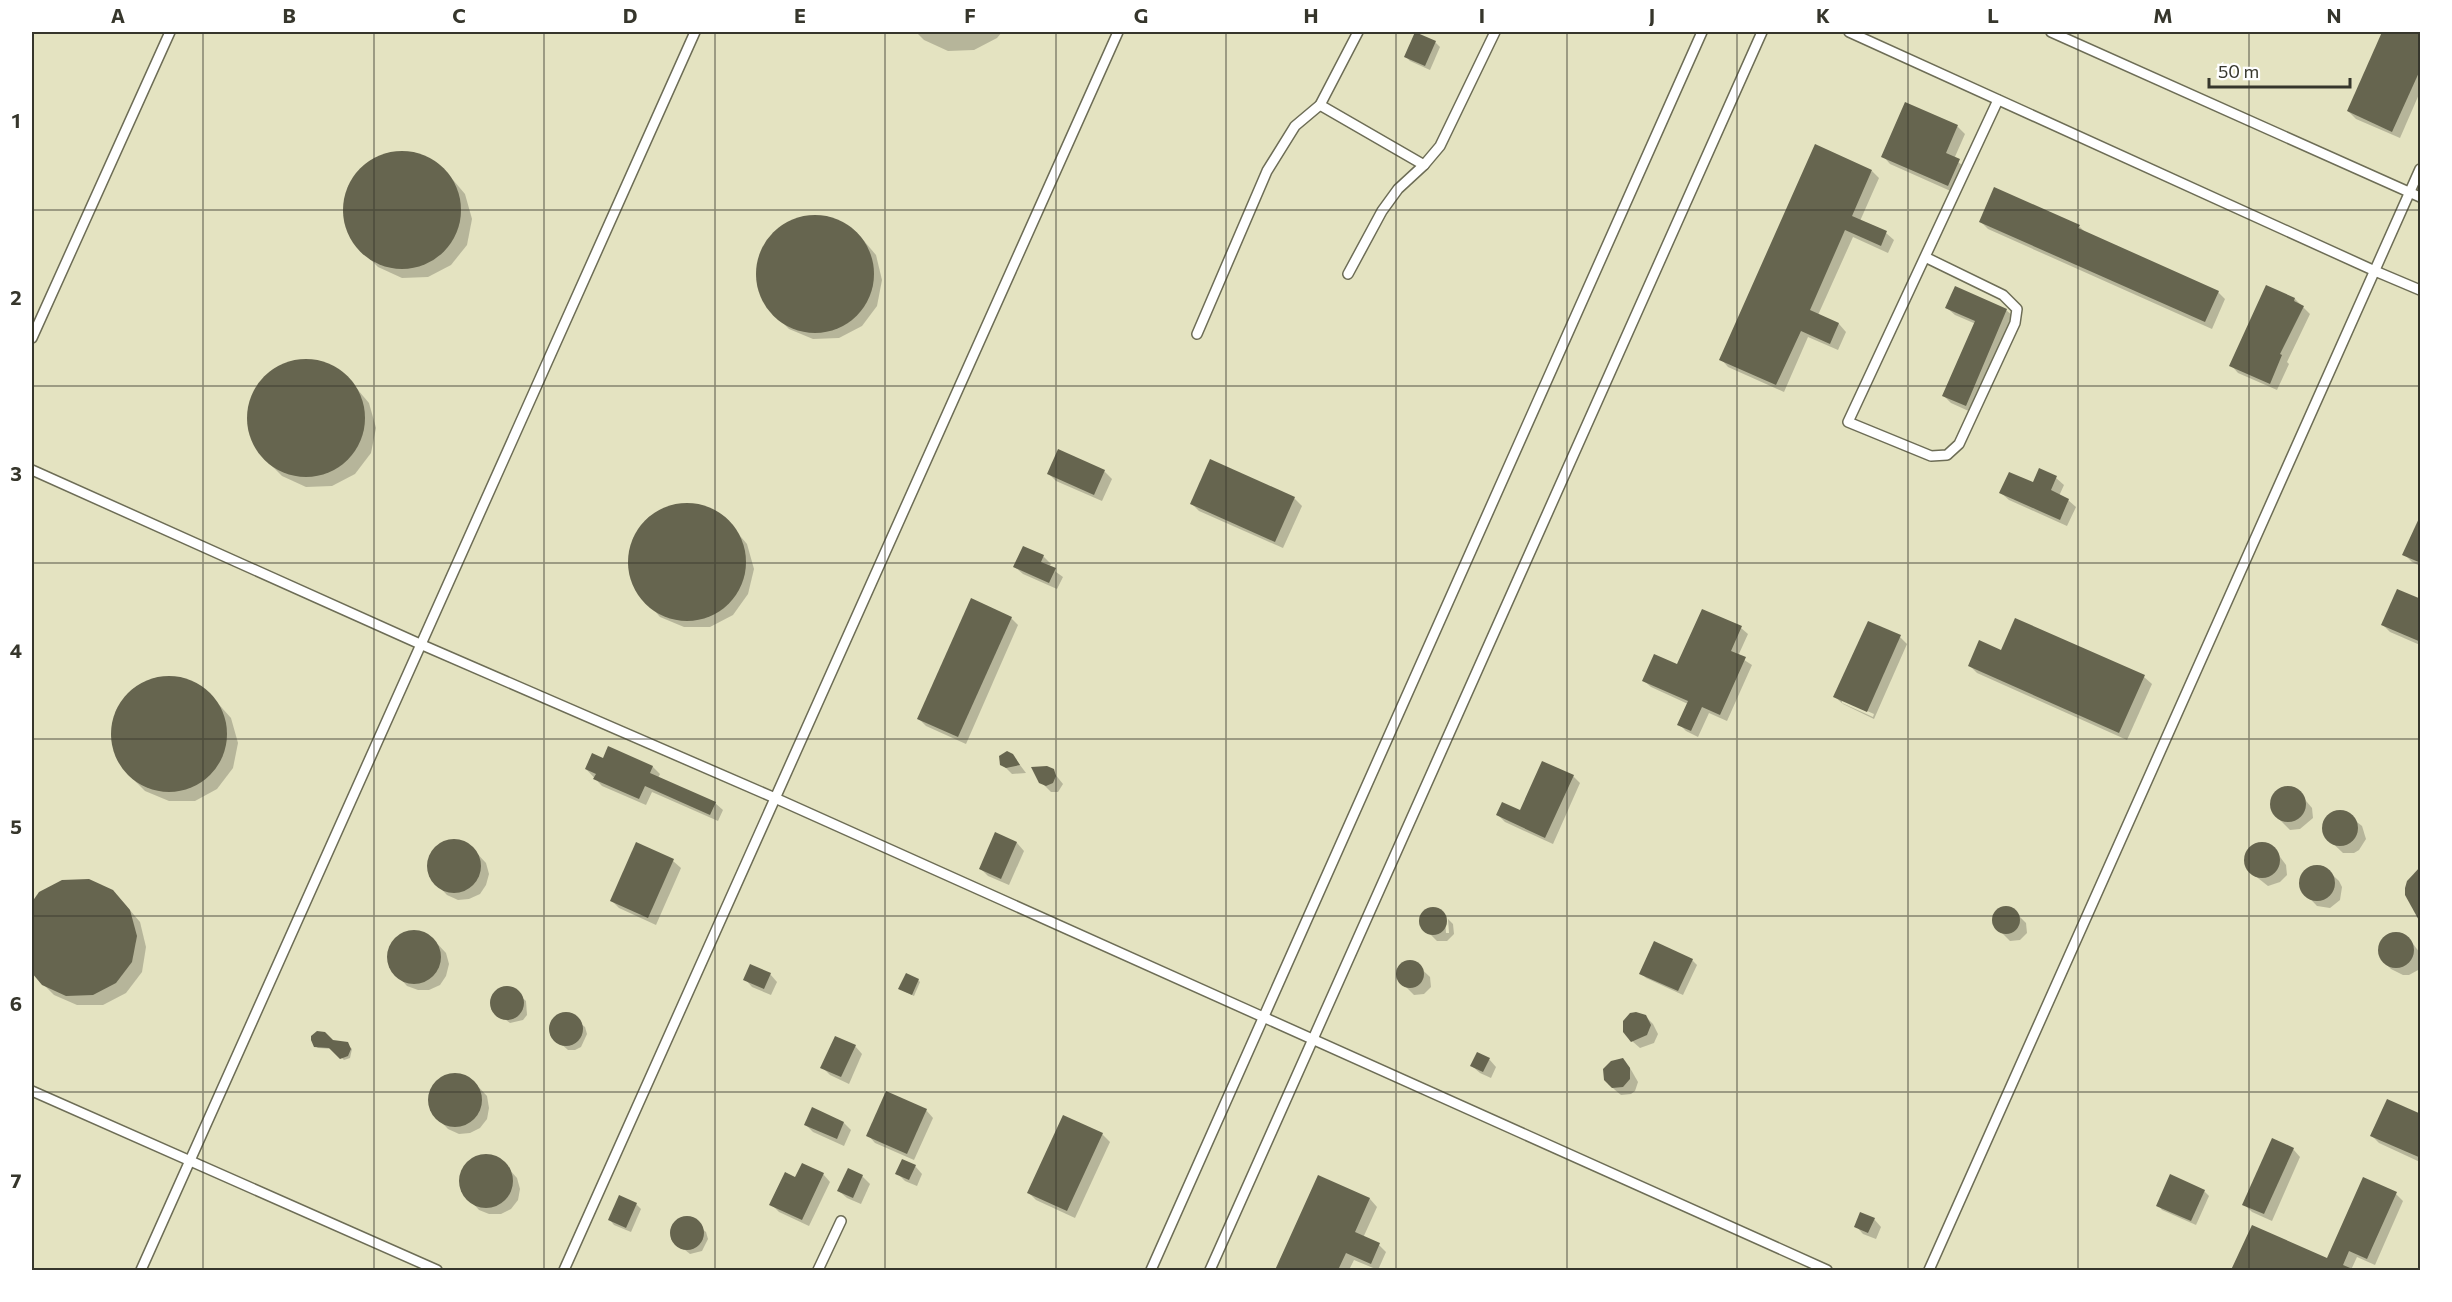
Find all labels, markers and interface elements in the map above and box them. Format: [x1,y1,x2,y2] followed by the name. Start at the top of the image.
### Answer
[111,3,125,27] text: A
[282,3,296,27] text: B
[452,3,466,27] text: C
[623,3,637,27] text: D
[794,3,806,27] text: E
[964,3,976,27] text: F
[1134,3,1148,27] text: G
[1304,3,1319,27] text: H
[1479,3,1485,27] text: I
[1649,3,1655,27] text: J
[1816,3,1830,27] text: K
[1987,3,1999,27] text: L
[2153,3,2173,27] text: M
[2327,3,2342,27] text: N
[2209,51,2350,89] scale bar
[2218,60,2259,82] text: 50 m
[11,108,21,132] text: 1
[10,285,22,309] text: 2
[10,461,22,485] text: 3
[10,638,22,662] text: 4
[10,814,22,838] text: 5
[10,991,22,1015] text: 6
[11,1168,22,1192] text: 7

